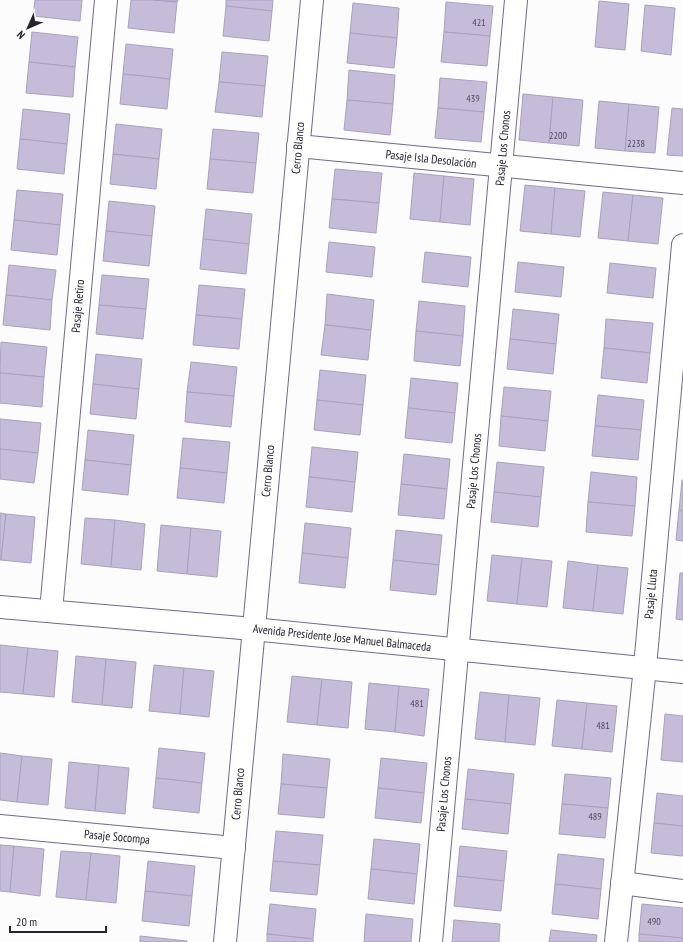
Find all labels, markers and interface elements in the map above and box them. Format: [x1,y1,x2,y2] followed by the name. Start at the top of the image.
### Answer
[8,8,48,48] north arrow
[472,16,486,29] house number: 421
[14,28,28,42] text: N
[466,92,480,105] house number: 439
[492,110,513,186] street label: Pasaje Los Chonos
[288,121,307,175] street label: Cerro Blanco
[549,129,568,142] house number: 2200
[627,137,645,150] house number: 2238
[385,146,477,171] street label: Pasaje Isla Desolación
[68,279,87,333] street label: Pasaje Retiro
[463,433,484,509] street label: Pasaje Los Chonos
[258,444,277,498] street label: Cerro Blanco
[641,568,660,619] street label: Pasaje Lluta
[252,621,432,654] street label: Avenida Presidente Jose Manuel Balmaceda
[410,697,424,710] house number: 481
[596,719,610,732] house number: 481
[433,756,454,832] street label: Pasaje Los Chonos
[228,767,247,821] street label: Cerro Blanco
[588,810,602,823] house number: 489
[83,826,151,847] street label: Pasaje Socompa
[10,908,106,934] scale bar
[16,914,37,929] text: 20 m
[647,915,661,928] house number: 490

